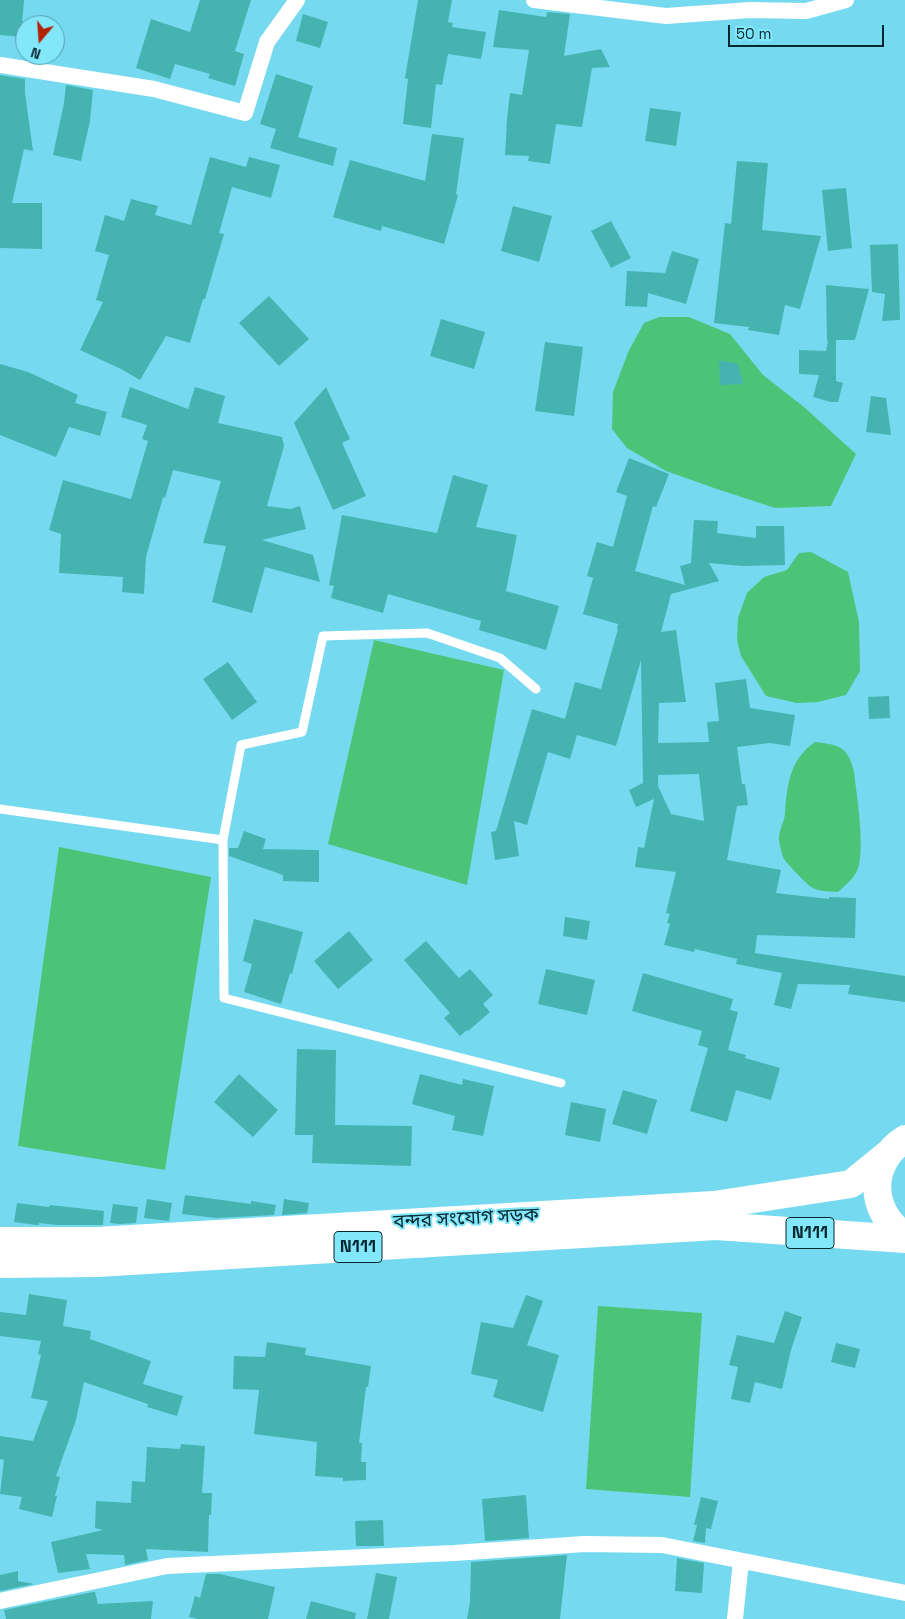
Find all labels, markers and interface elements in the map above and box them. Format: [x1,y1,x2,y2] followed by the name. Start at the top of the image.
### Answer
[15,15,65,65] north arrow
[730,15,886,47] scale bar
[736,24,771,43] text: 50 m
[28,43,43,63] text: N
[393,1204,539,1234] street label: বন্দর সংযোগ সড়ক
[786,1218,834,1248] road number: N111
[334,1232,382,1262] road number: N111

